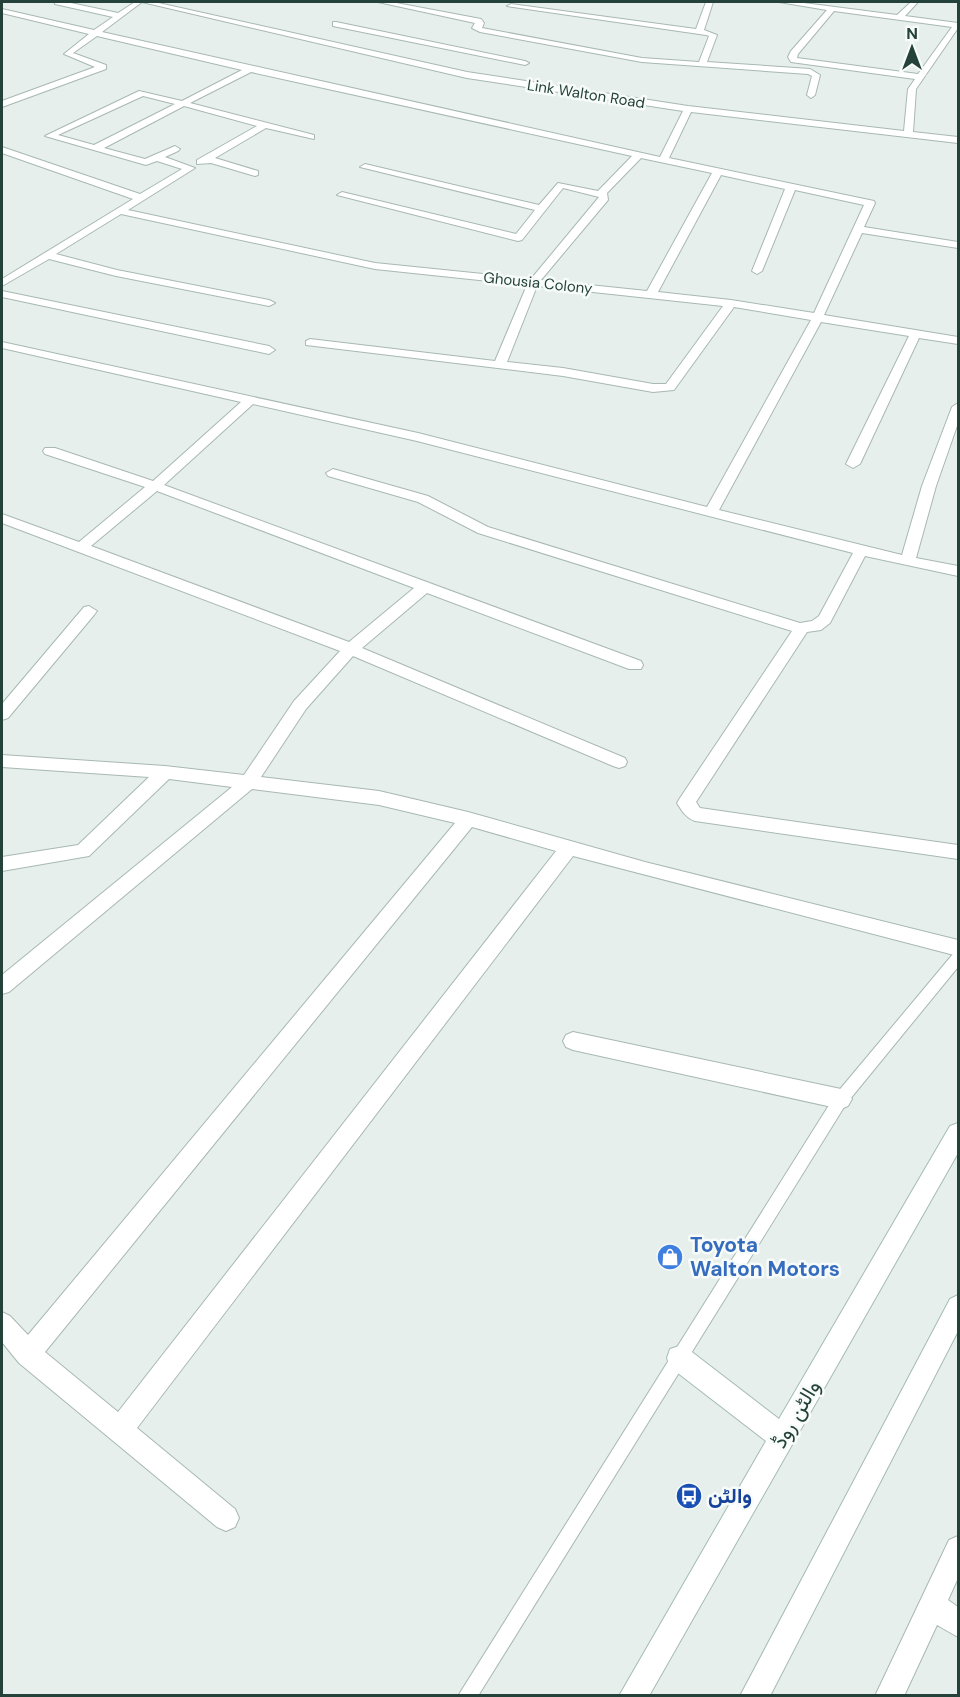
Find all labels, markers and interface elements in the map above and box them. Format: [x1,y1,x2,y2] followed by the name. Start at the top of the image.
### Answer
[882,18,942,78] north arrow
[906,23,918,44] text: N
[526,75,646,113] street label: Link Walton Road
[483,267,594,299] street label: Ghousia Colony
[690,1231,840,1283] place label: Toyota Walton Motors
[655,1242,685,1272] shop icon: Toyota Walton Motors
[765,1375,827,1453] street label: والٹن روڈ
[674,1481,704,1511] bus stop icon: والٹن
[708,1482,752,1510] place label: والٹن

